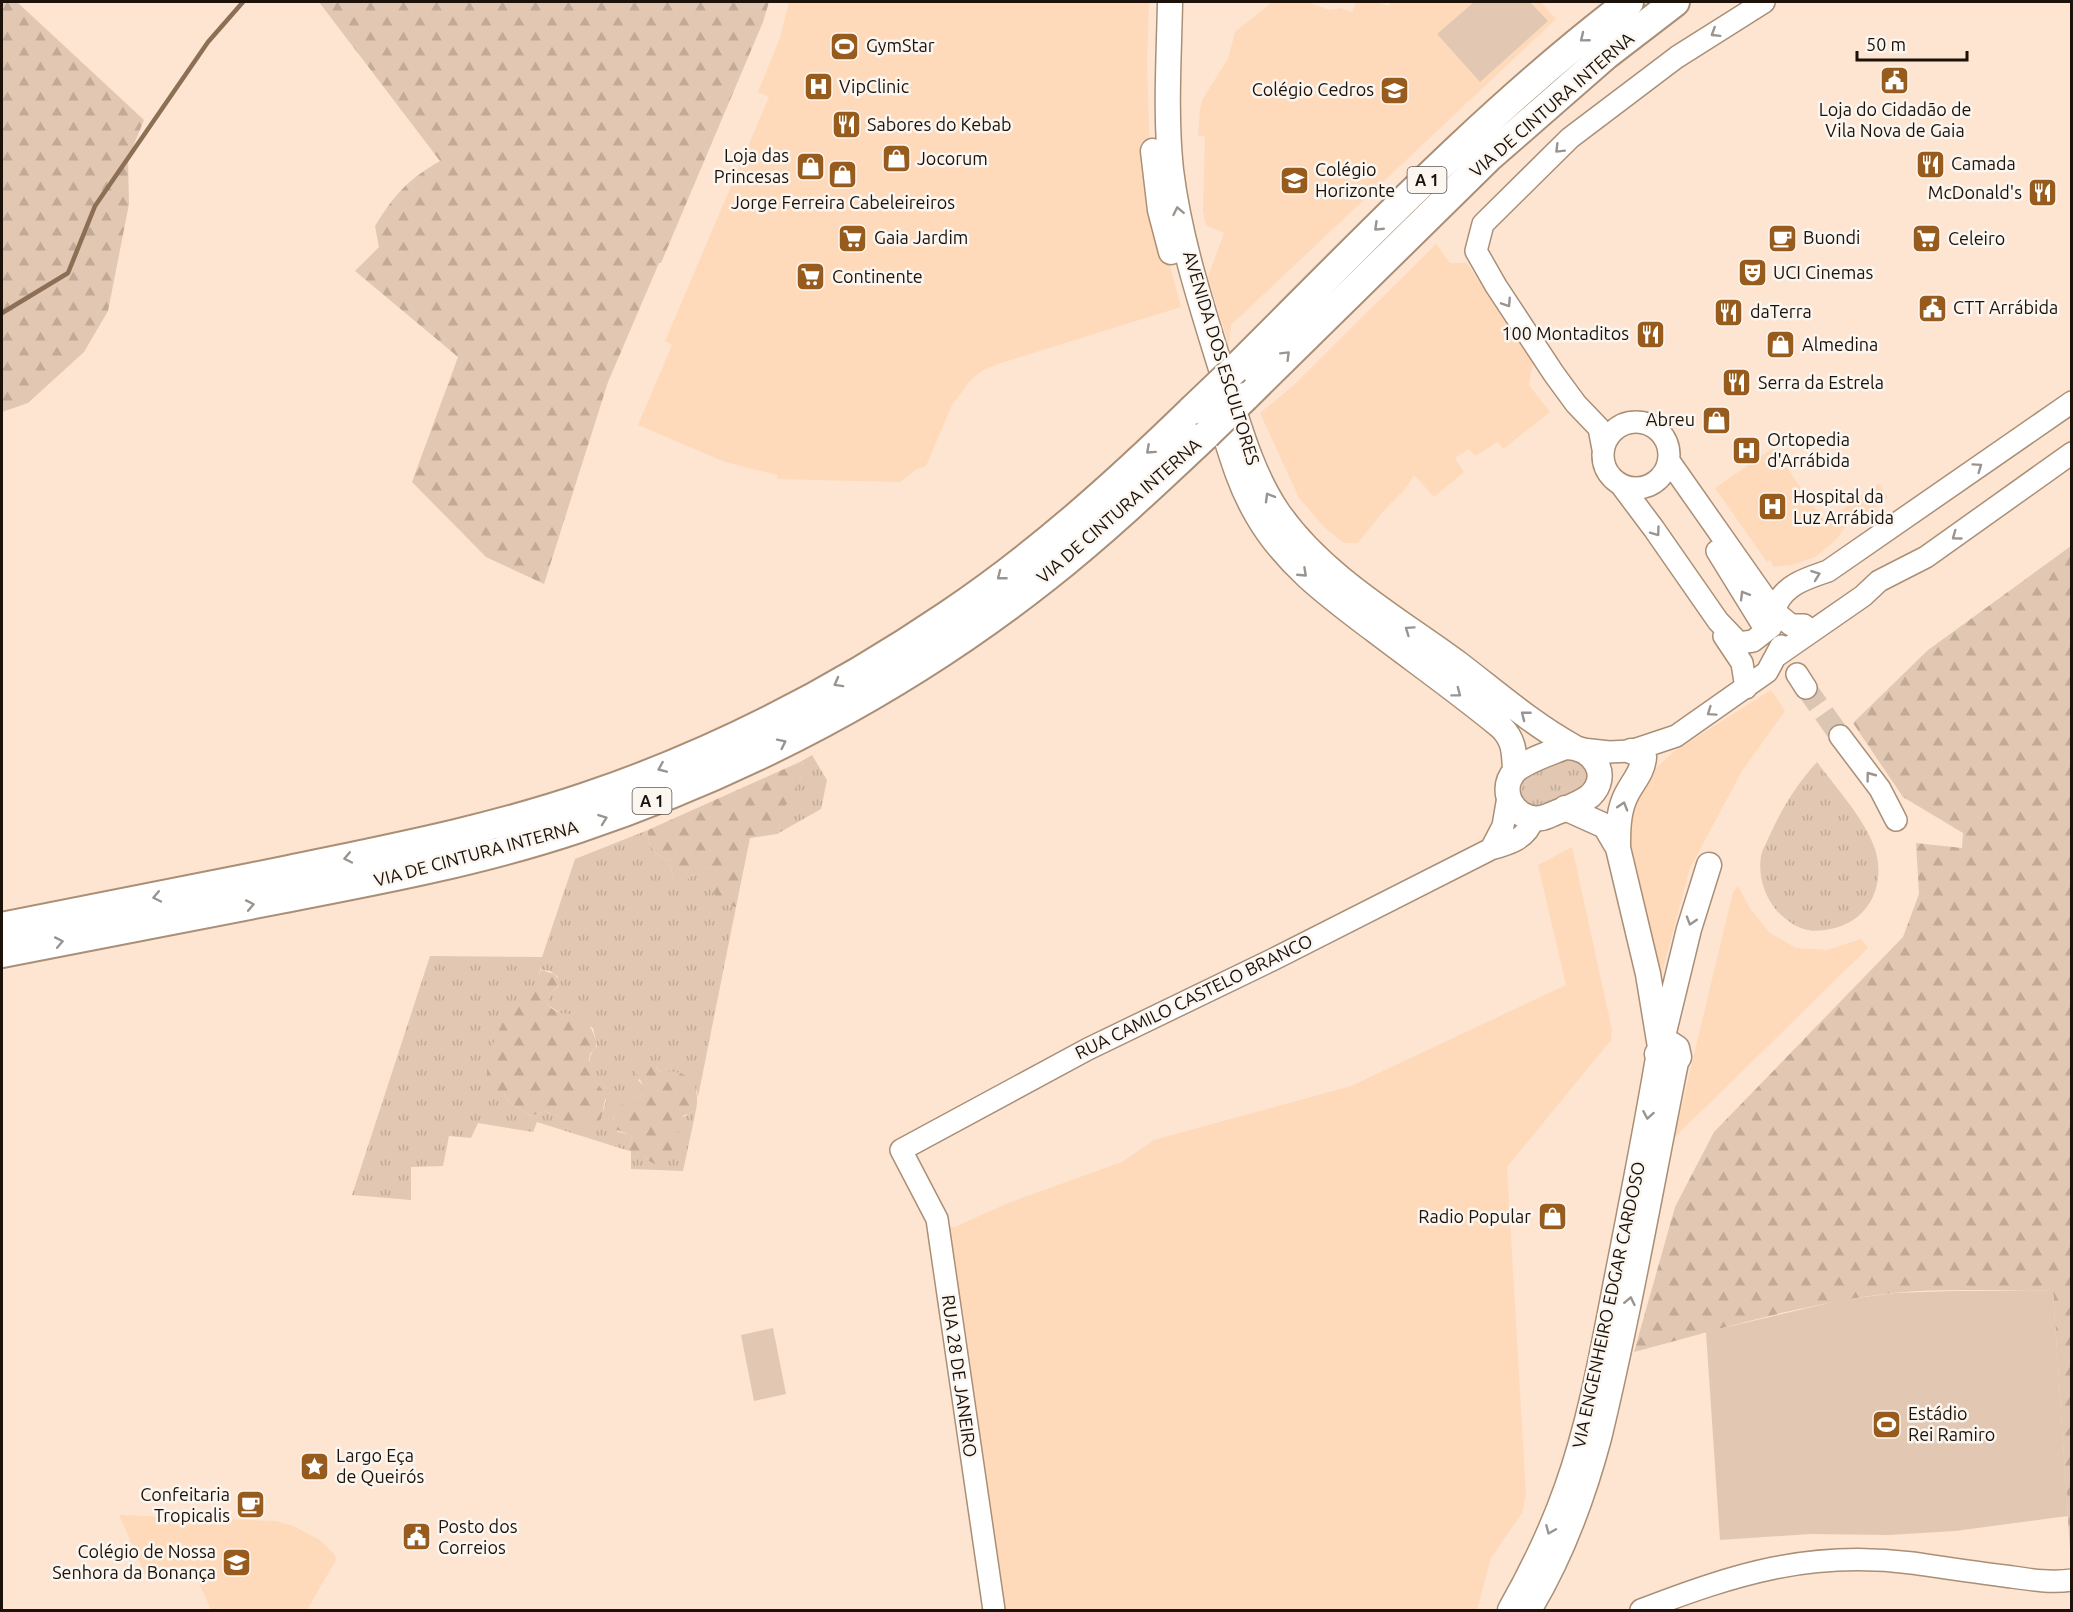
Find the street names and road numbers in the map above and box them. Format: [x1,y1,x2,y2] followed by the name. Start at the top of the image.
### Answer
[1465,27,1638,181] street label: VIA DE CINTURA INTERNA
[1408,167,1446,193] road number: A 1
[1180,248,1264,467] street label: AVENIDA DOS ESCULTORES
[1032,433,1205,587] street label: VIA DE CINTURA INTERNA
[632,788,672,814] road number: A 1
[371,816,580,890] street label: VIA DE CINTURA INTERNA
[1072,930,1315,1062] street label: RUA CAMILO CASTELO BRANCO
[1568,1160,1648,1450] street label: VIA ENGENHEIRO EDGAR CARDOSO
[939,1293,981,1458] street label: RUA 28 DE JANEIRO

